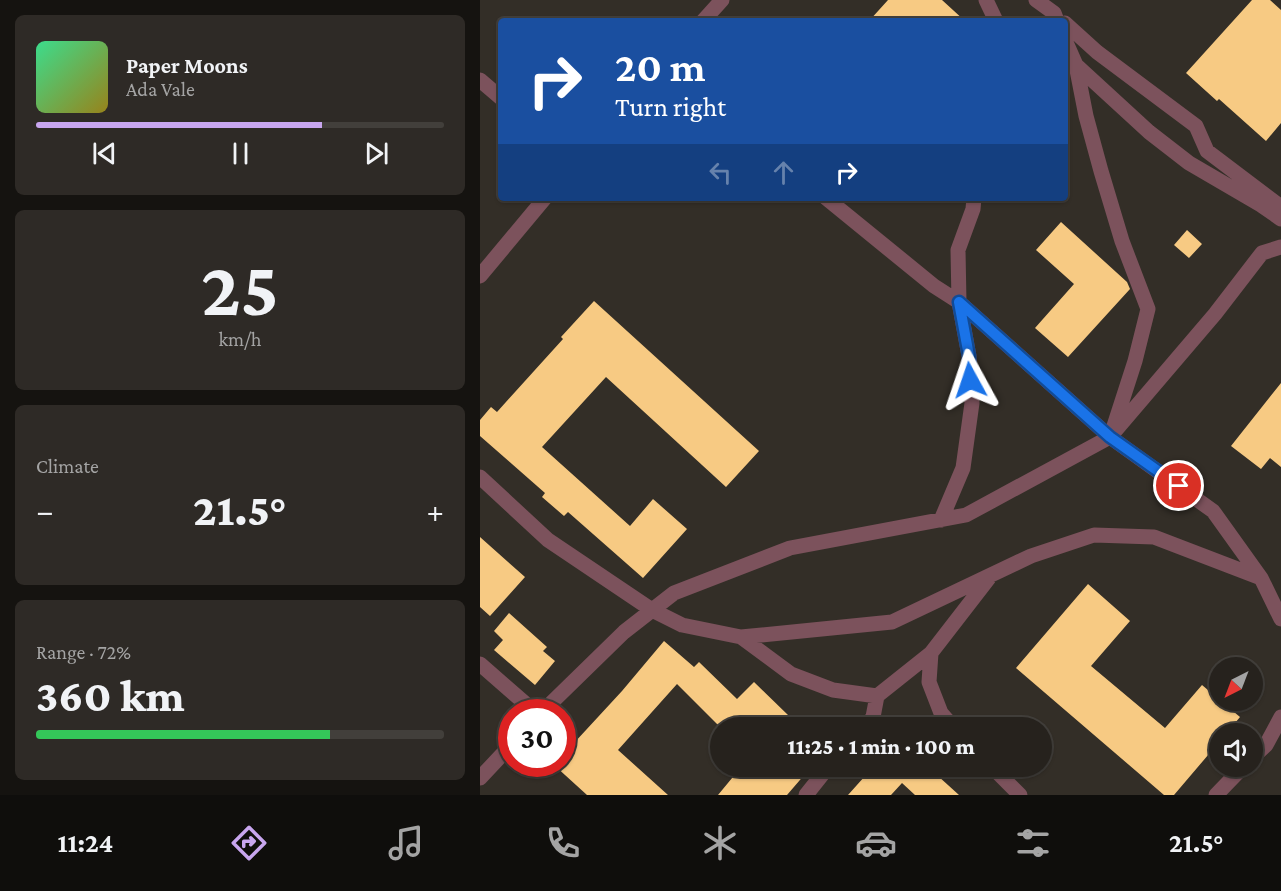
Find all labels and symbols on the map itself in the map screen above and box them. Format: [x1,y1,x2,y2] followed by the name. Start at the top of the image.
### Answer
[938,348,1002,412] position arrow
[1153,460,1204,511] pin
[1209,657,1263,711] north arrow
[498,699,576,777] speed limit sign: 30

